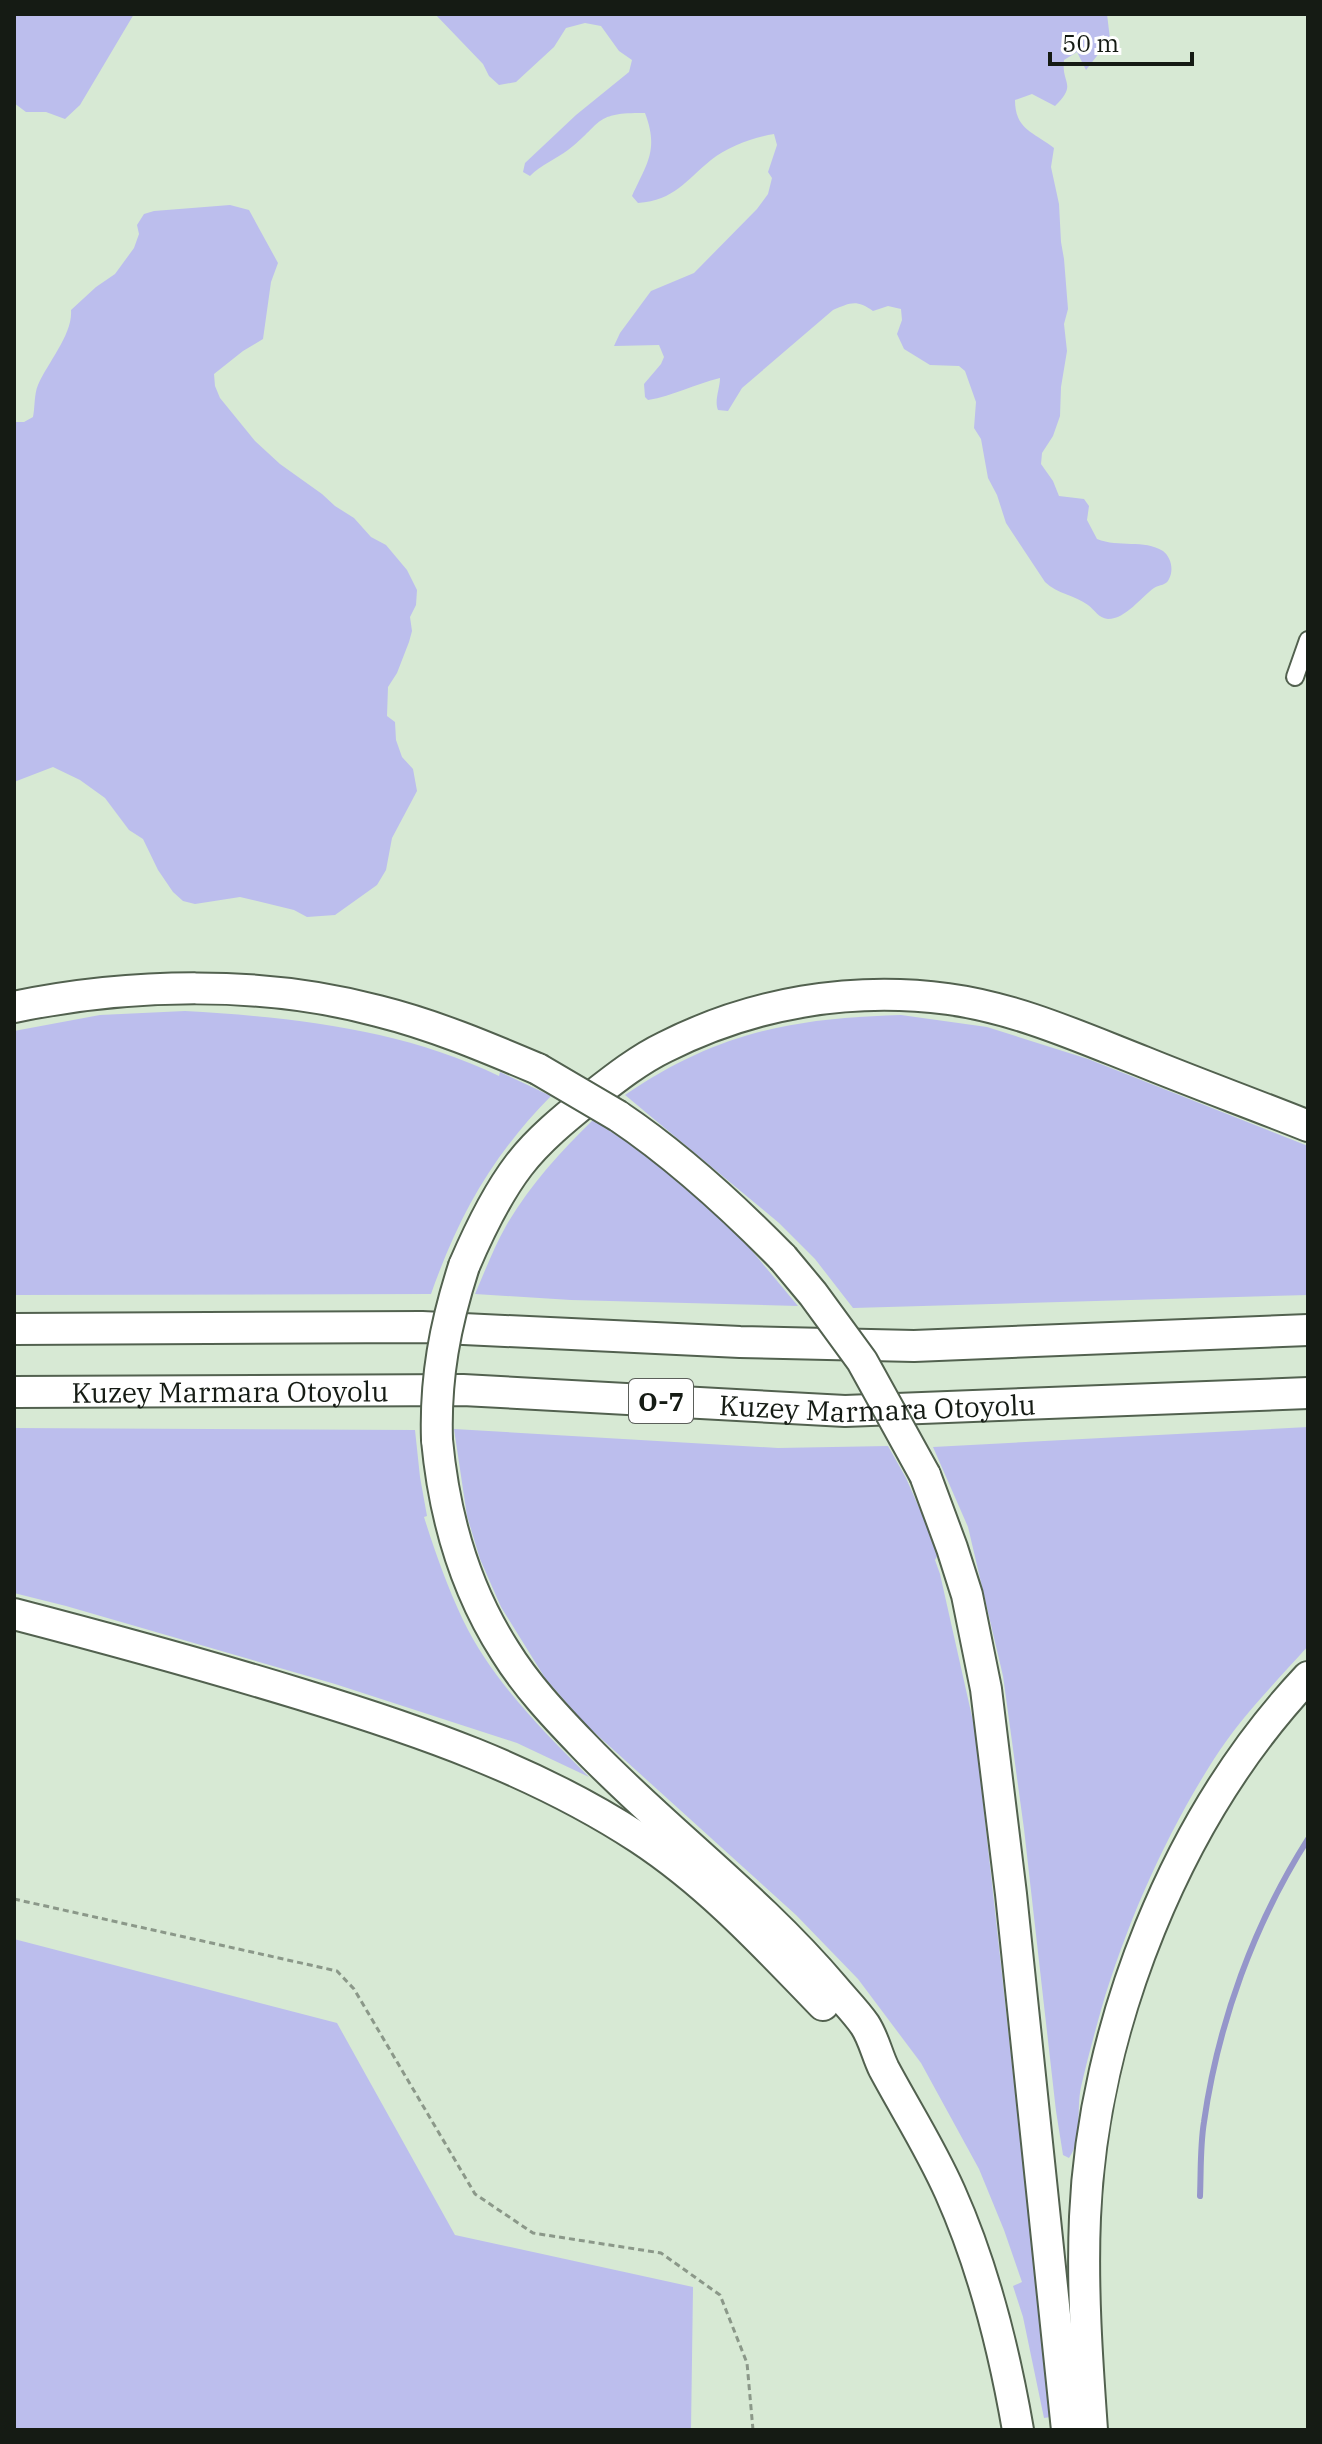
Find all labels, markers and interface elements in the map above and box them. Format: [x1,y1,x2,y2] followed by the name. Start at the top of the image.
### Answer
[1050,16,1192,66] scale bar
[1062,27,1119,59] text: 50 m
[71,1372,389,1410] street label: Kuzey Marmara Otoyolu
[629,1379,693,1423] road number: O-7
[718,1385,1036,1429] street label: Kuzey Marmara Otoyolu

